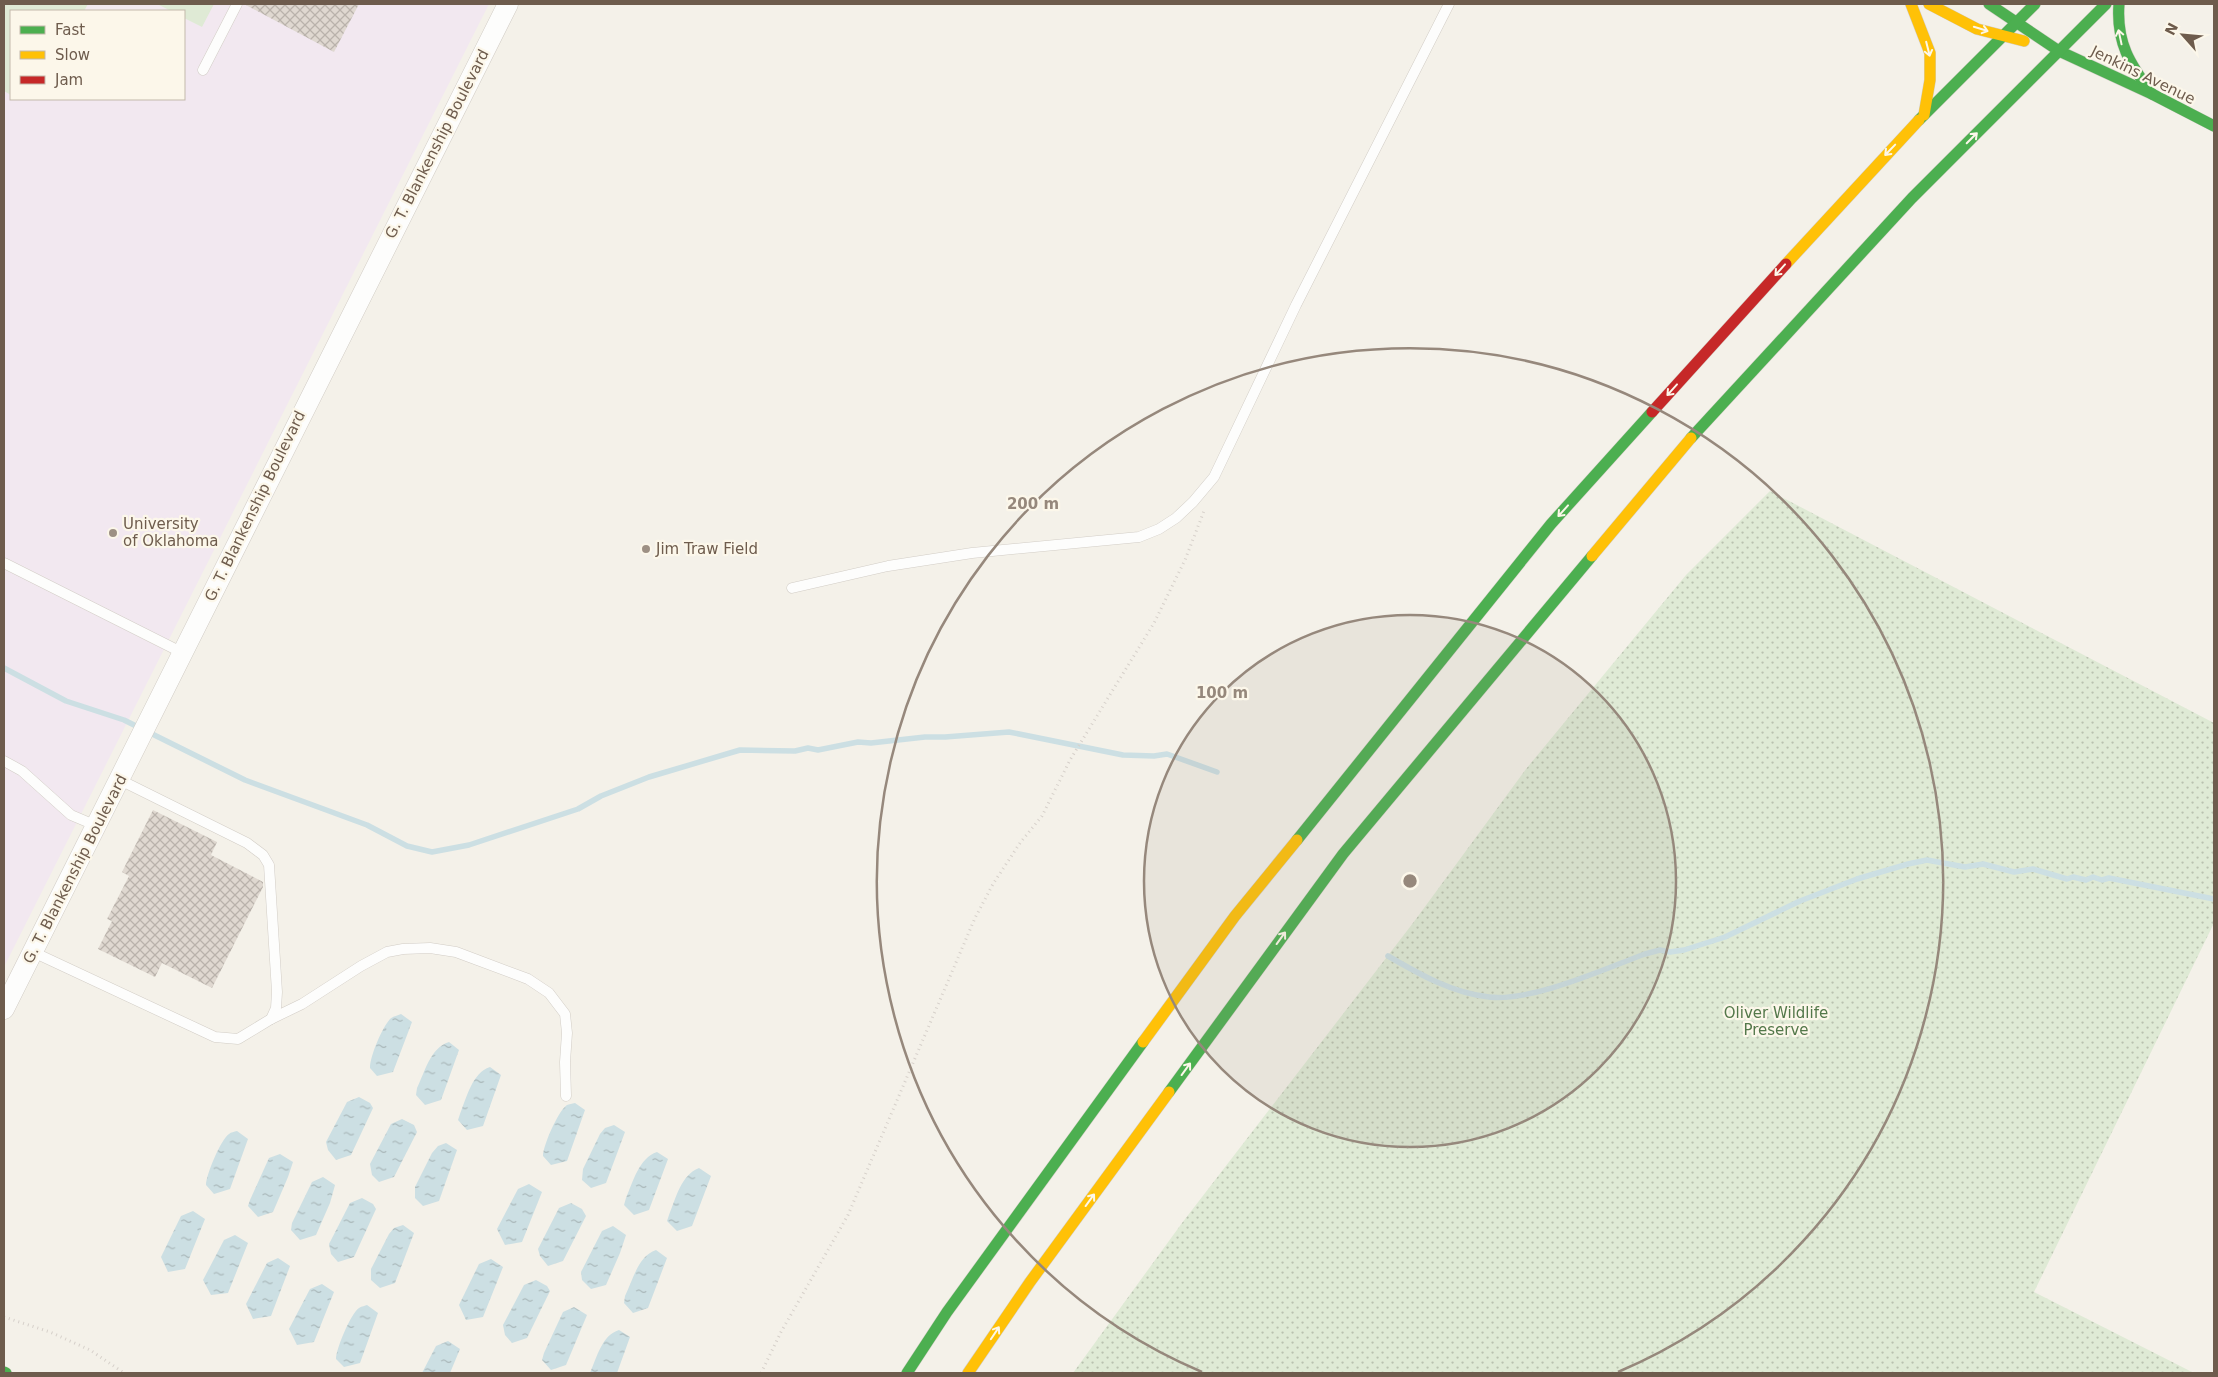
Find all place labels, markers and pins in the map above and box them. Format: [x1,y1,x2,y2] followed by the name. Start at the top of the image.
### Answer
[123,515,219,550] place label: University of Oklahoma
[107,527,119,539] marker: University of Oklahoma
[655,540,758,558] place label: Jim Traw Field
[640,543,652,555] marker: Jim Traw Field
[1401,872,1419,890] centre of rings

